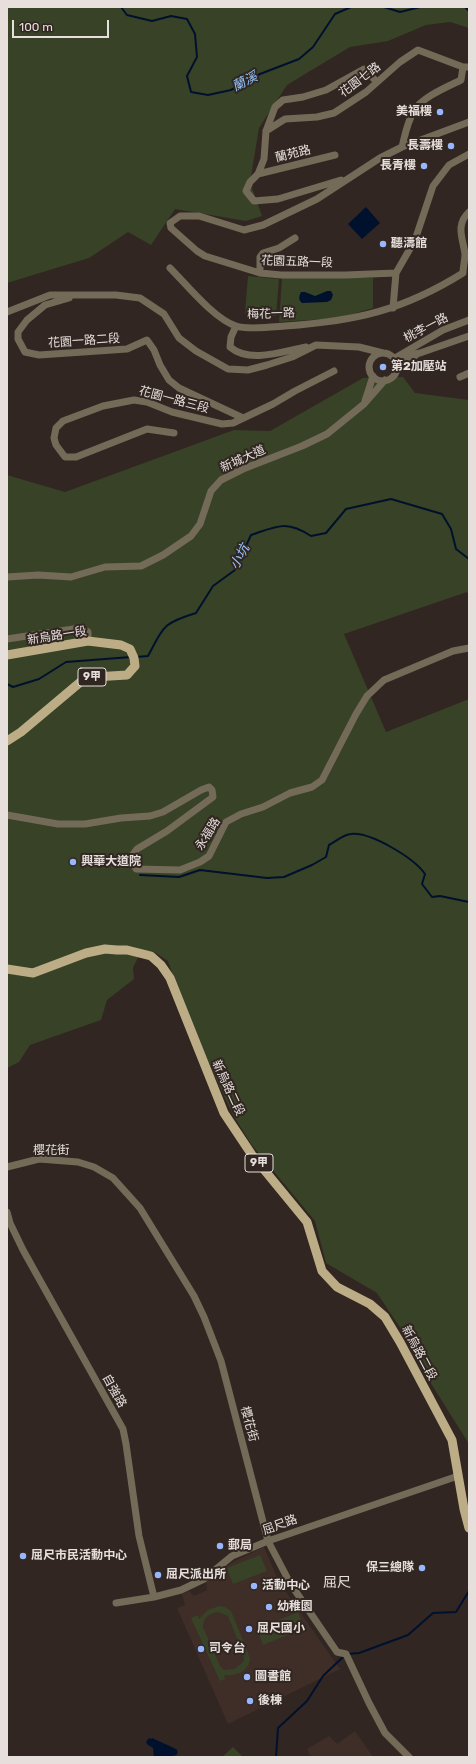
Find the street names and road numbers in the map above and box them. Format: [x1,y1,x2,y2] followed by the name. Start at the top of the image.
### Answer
[336,60,384,100] street label: 花園七路
[274,143,312,165] street label: 蘭苑路
[261,254,333,270] street label: 花園五路一段
[247,306,295,322] street label: 梅花一路
[401,310,451,346] street label: 桃李一路
[48,331,120,351] street label: 花園一路二段
[137,384,211,416] street label: 花園一路三段
[218,443,268,475] street label: 新城大道
[26,624,88,648] street label: 新烏路一段
[78,668,106,686] road number: 9甲
[192,815,224,853] street label: 永福路
[209,1058,247,1118] street label: 新烏路二段
[33,1144,69,1158] street label: 櫻花街
[245,1154,273,1172] road number: 9甲
[399,1323,439,1383] street label: 新烏路二段
[99,1372,129,1410] street label: 自強路
[237,1405,261,1443] street label: 櫻花街
[261,1512,299,1538] street label: 屈尺路

